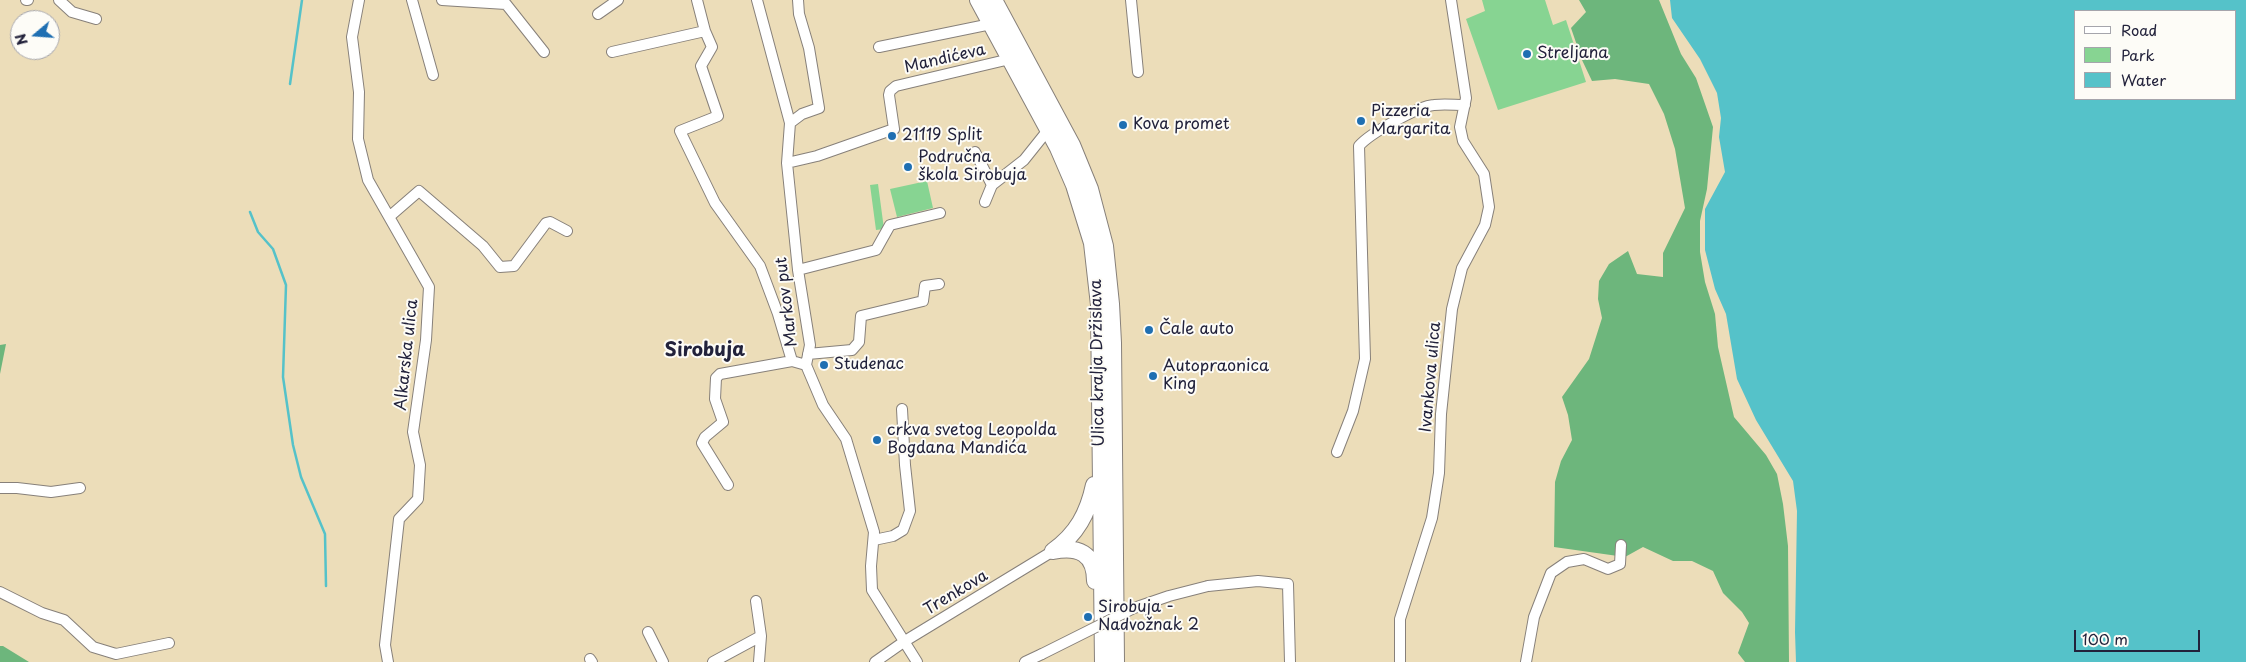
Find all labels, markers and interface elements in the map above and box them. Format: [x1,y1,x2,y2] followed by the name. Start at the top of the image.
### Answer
[10,10,60,60] north arrow
[2074,10,2236,100] legend
[2121,18,2157,41] text: Road
[10,31,33,48] text: N
[903,40,987,78] street label: Mandićeva
[2121,43,2155,66] text: Park
[1537,44,1608,64] place label: Streljana
[1521,48,1533,60] marker: Streljana
[2121,68,2166,91] text: Water
[1371,102,1450,140] place label: Pizzeria Margarita
[1133,115,1230,135] place label: Kova promet
[1355,115,1367,127] marker: Pizzeria Margarita
[1117,119,1129,131] marker: Kova promet
[902,126,982,146] place label: 21119 Split
[886,130,898,142] marker: 21119 Split
[918,148,1027,186] place label: Područna škola Sirobuja
[902,161,914,173] marker: Područna škola Sirobuja
[772,256,802,348] street label: Markov put
[1087,279,1109,447] street label: Ulica kralja Držislava
[392,298,422,412] street label: Alkarska ulica
[1159,320,1234,340] place label: Čale auto
[1417,321,1445,433] street label: Ivankova ulica
[1143,324,1155,336] marker: Čale auto
[665,340,745,362] district label: Sirobuja
[834,355,904,375] place label: Studenac
[1163,357,1269,395] place label: Autopraonica King
[818,359,830,371] marker: Studenac
[1147,370,1159,382] marker: Autopraonica King
[887,421,1057,459] place label: crkva svetog Leopolda Bogdana Mandića
[871,434,883,446] marker: crkva svetog Leopolda Bogdana Mandića
[920,566,992,620] street label: Trenkova
[1098,598,1199,636] place label: Sirobuja - Nadvožnak 2
[1082,611,1094,623] marker: Sirobuja - Nadvožnak 2
[2076,620,2202,652] scale bar
[2082,627,2128,650] text: 100 m

